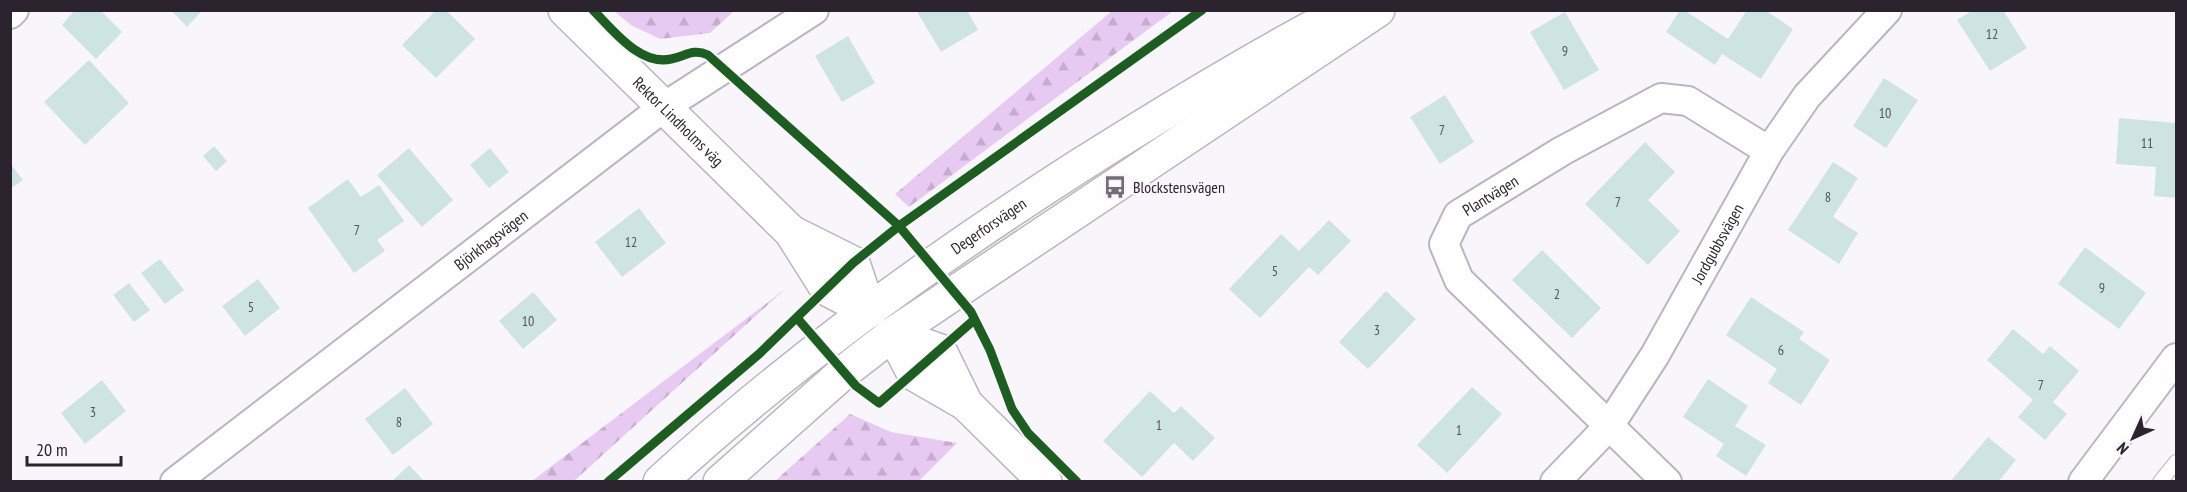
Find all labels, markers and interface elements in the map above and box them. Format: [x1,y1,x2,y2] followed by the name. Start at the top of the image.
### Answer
[1986,25,1998,43] house number: 12
[1562,42,1568,60] house number: 9
[629,72,728,170] street label: Rektor Lindholms väg
[1879,104,1891,122] house number: 10
[1439,121,1445,139] house number: 7
[2141,134,2153,152] house number: 11
[1459,170,1522,220] street label: Plantvägen
[1102,174,1128,200] bus stop icon: Blockstensvägen
[1133,177,1225,197] place label: Blockstensvägen
[1825,188,1831,206] house number: 8
[947,193,1030,258] street label: Degerforsvägen
[1615,193,1621,211] house number: 7
[1686,200,1748,288] street label: Jordgubbsvägen
[450,205,532,274] street label: Björkhagsvägen
[354,221,360,239] house number: 7
[625,233,637,251] house number: 12
[1272,262,1278,280] house number: 5
[2099,279,2105,297] house number: 9
[1554,285,1560,303] house number: 2
[248,298,254,316] house number: 5
[522,312,534,330] house number: 10
[1374,321,1380,339] house number: 3
[1778,341,1784,359] house number: 6
[2038,376,2044,394] house number: 7
[90,403,96,421] house number: 3
[2103,408,2163,468] north arrow
[396,413,402,431] house number: 8
[1156,416,1162,434] house number: 1
[1456,421,1462,439] house number: 1
[27,429,122,467] scale bar
[36,438,68,461] text: 20 m
[2112,438,2133,459] text: N

